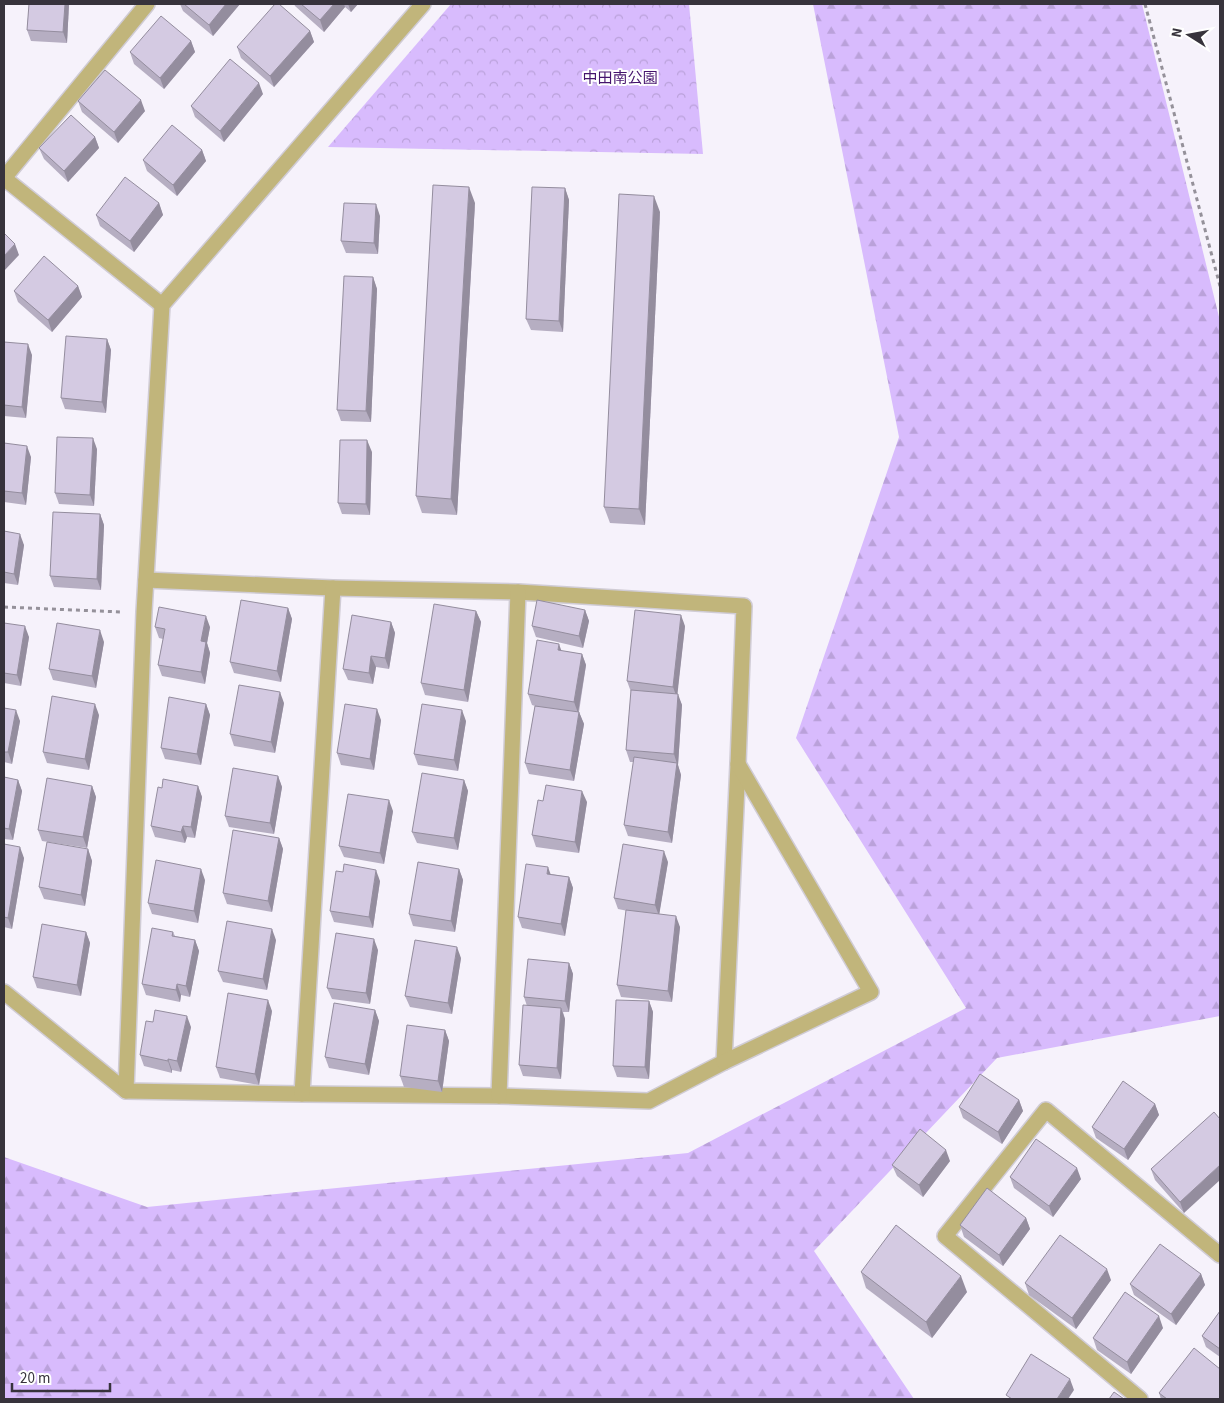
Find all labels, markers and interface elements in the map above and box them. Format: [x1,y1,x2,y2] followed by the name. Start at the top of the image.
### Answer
[1164,10,1214,60] north arrow
[1167,26,1188,39] text: N
[582,68,658,89] park label: 中田南公園
[12,1360,110,1392] scale bar
[20,1368,50,1389] text: 20 m

